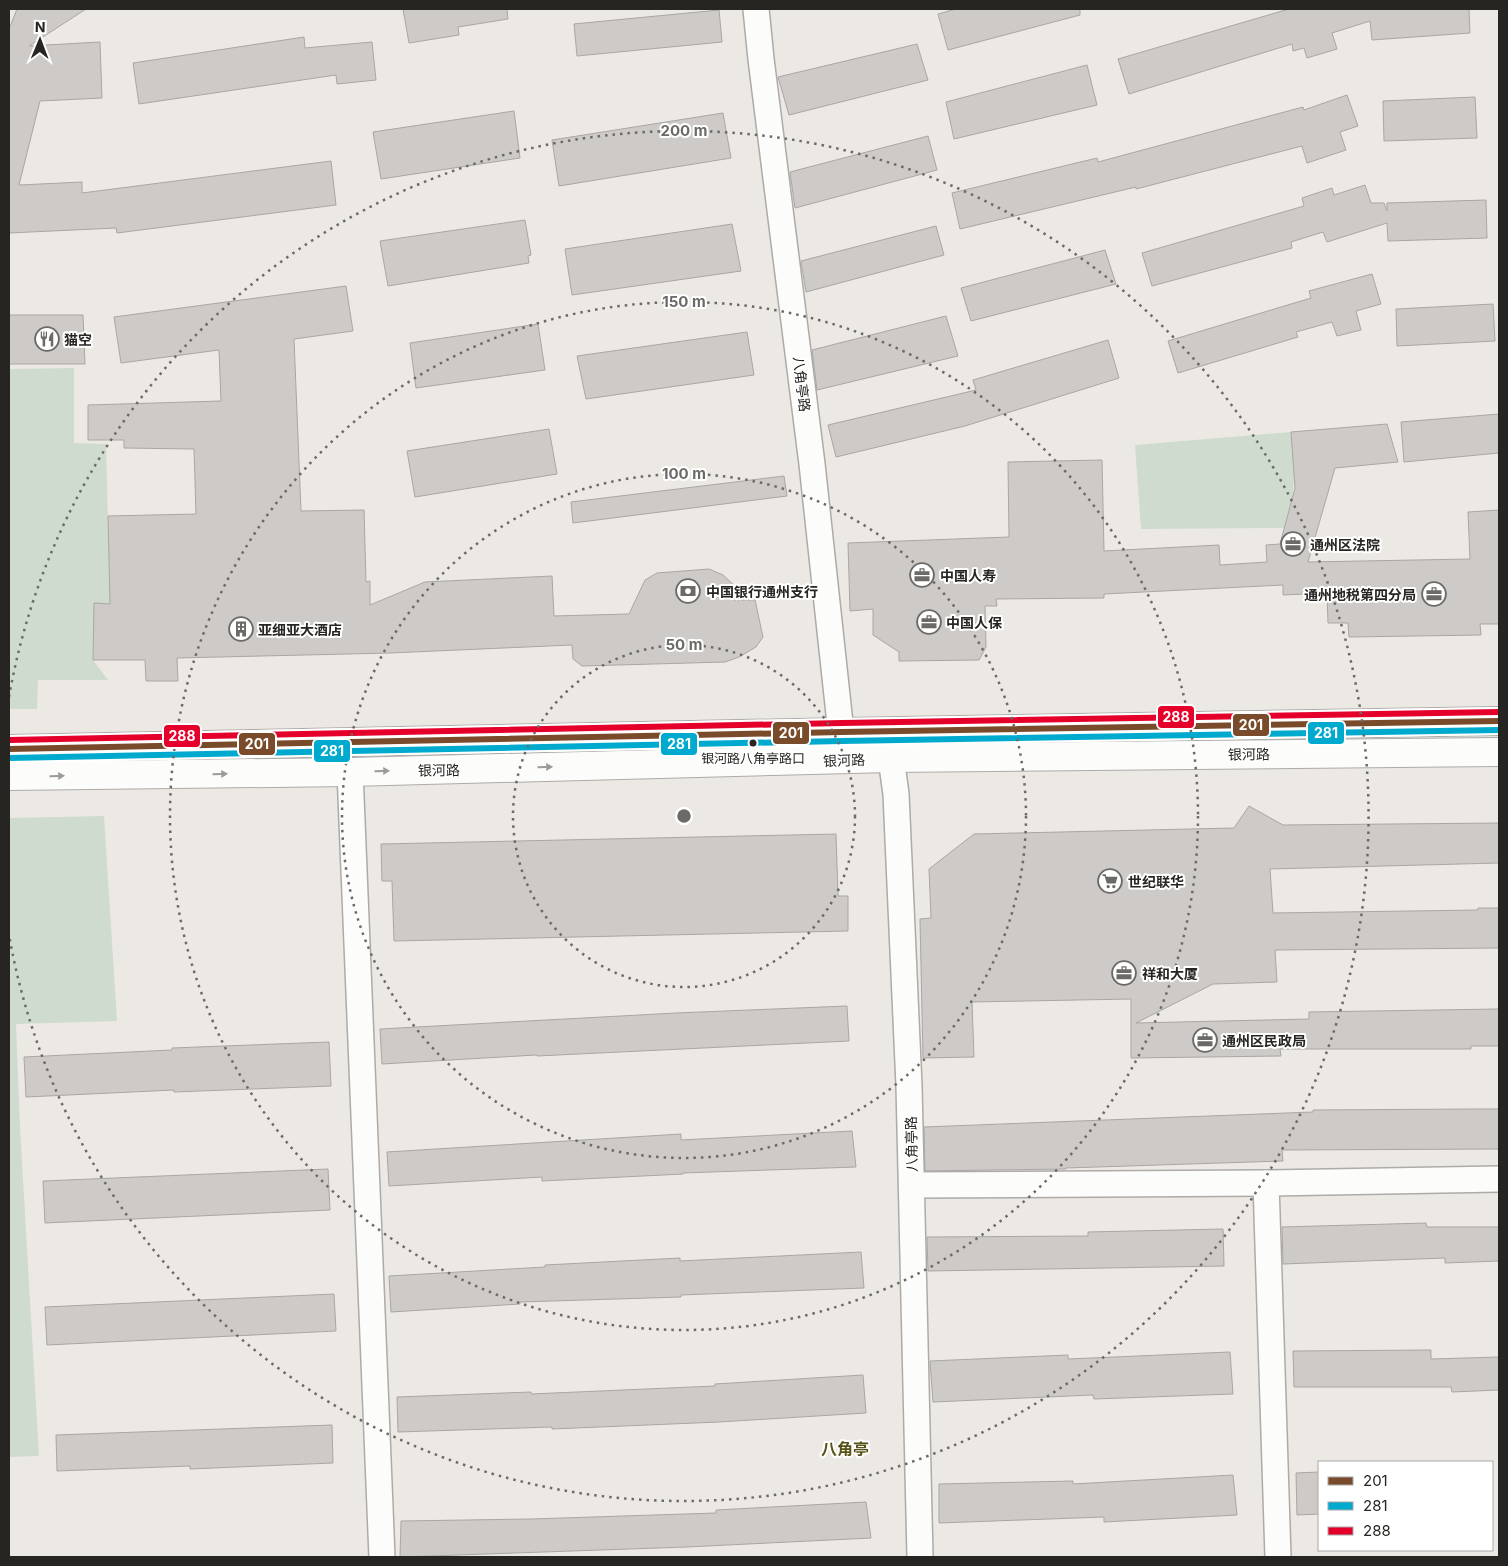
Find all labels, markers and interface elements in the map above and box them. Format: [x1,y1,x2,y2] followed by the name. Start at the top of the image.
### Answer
[15,15,65,65] north arrow
[35,18,46,35] text: N
[661,121,707,140] text: 200 m
[662,292,706,311] text: 150 m
[34,326,60,352] restaurant icon: 猫空
[64,331,92,348] place label: 猫空
[790,355,814,413] street label: 八角亭路
[662,464,706,483] text: 100 m
[1280,531,1306,557] office icon: 通州区法院
[1310,536,1380,553] place label: 通州区法院
[909,562,935,588] office icon: 中国人寿
[940,567,996,584] place label: 中国人寿
[675,578,701,604] bank icon: 中国银行通州支行
[1421,581,1447,607] office icon: 通州地税第四分局
[706,583,818,600] place label: 中国银行通州支行
[1304,586,1416,603] place label: 通州地税第四分局
[916,609,942,635] office icon: 中国人保
[946,614,1002,631] place label: 中国人保
[228,616,254,642] building icon: 亚细亚大酒店
[258,621,342,638] place label: 亚细亚大酒店
[666,635,702,654] text: 50 m
[1157,705,1195,729] line badge: 288
[1162,708,1190,725] text: 288
[1232,713,1270,737] line badge: 201
[1239,716,1263,733] text: 201
[772,721,810,745] line badge: 201
[1307,721,1345,745] line badge: 281
[163,724,201,748] line badge: 288
[779,724,803,741] text: 201
[1314,724,1338,741] text: 281
[168,727,196,744] text: 288
[238,732,276,756] line badge: 201
[660,732,698,756] line badge: 281
[245,735,269,752] text: 201
[667,735,691,752] text: 281
[748,738,758,748] marker: 银河路八角亭路口
[313,739,351,763] line badge: 281
[320,742,344,759] text: 281
[1228,745,1270,763] street label: 银河路
[701,750,805,766] place label: 银河路八角亭路口
[823,751,865,769] street label: 银河路
[418,761,460,779] street label: 银河路
[537,763,553,771] one-way arrow
[375,767,391,775] one-way arrow
[212,770,228,778] one-way arrow
[50,771,66,779] one-way arrow
[675,807,693,825] centre of rings
[1097,868,1123,894] supermarket icon: 世纪联华
[1128,873,1184,890] place label: 世纪联华
[1111,960,1137,986] office icon: 祥和大厦
[1142,965,1198,982] place label: 祥和大厦
[1192,1027,1218,1053] office icon: 通州区民政局
[1222,1032,1306,1049] place label: 通州区民政局
[902,1116,920,1172] street label: 八角亭路
[821,1439,869,1459] district label: 八角亭
[1318,1461,1493,1551] legend
[1363,1471,1388,1490] text: 201
[1363,1496,1388,1515] text: 281
[1363,1521,1391,1540] text: 288

